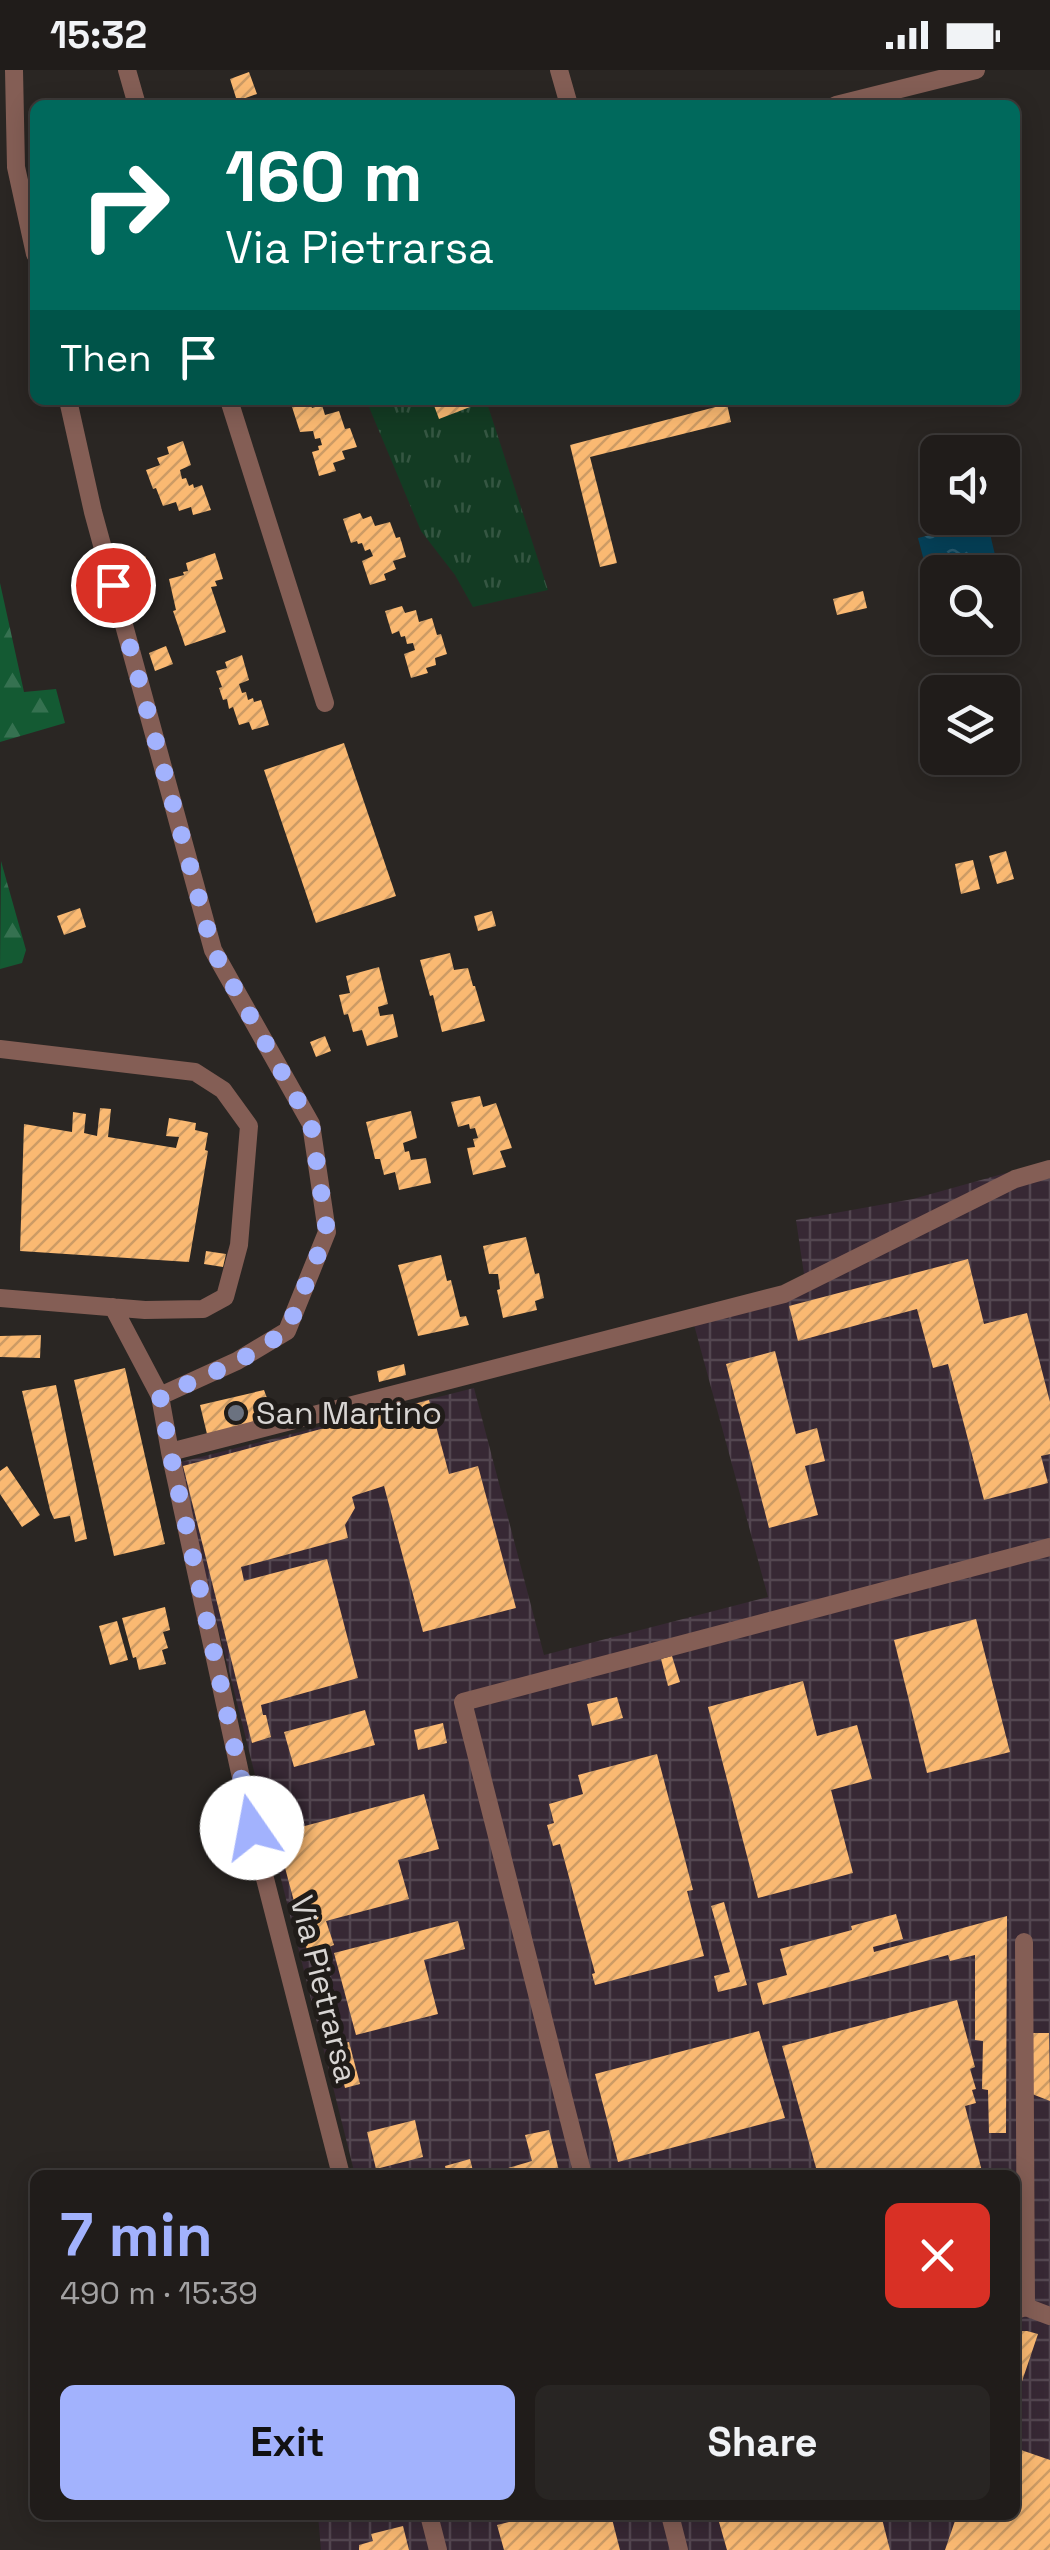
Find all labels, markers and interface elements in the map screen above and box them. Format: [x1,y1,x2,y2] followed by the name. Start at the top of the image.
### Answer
[50,11,147,59] text: 15:32
[225,132,423,221] text: 160 m
[60,140,190,270] icon: right
[225,219,494,276] text: Via Pietrarsa
[171,330,226,385] icon: arrive
[60,334,151,382] text: Then
[920,435,1020,775] map controls
[920,435,1020,535] button: sound
[71,543,156,628] pin
[920,555,1020,655] button: search
[86,558,141,613] icon: arrive
[920,675,1020,775] button: layers
[256,1393,442,1433] place label: San Martino
[225,1402,247,1424] marker: San Martino
[200,1776,304,1880] position arrow
[281,1891,367,2087] street label: Via Pietrarsa
[60,2197,213,2274] text: 7 min
[885,2203,990,2308] button: close
[60,2273,258,2313] text: 490 m · 15:39
[60,2385,515,2500] button: Exit
[535,2385,990,2500] button: Share

